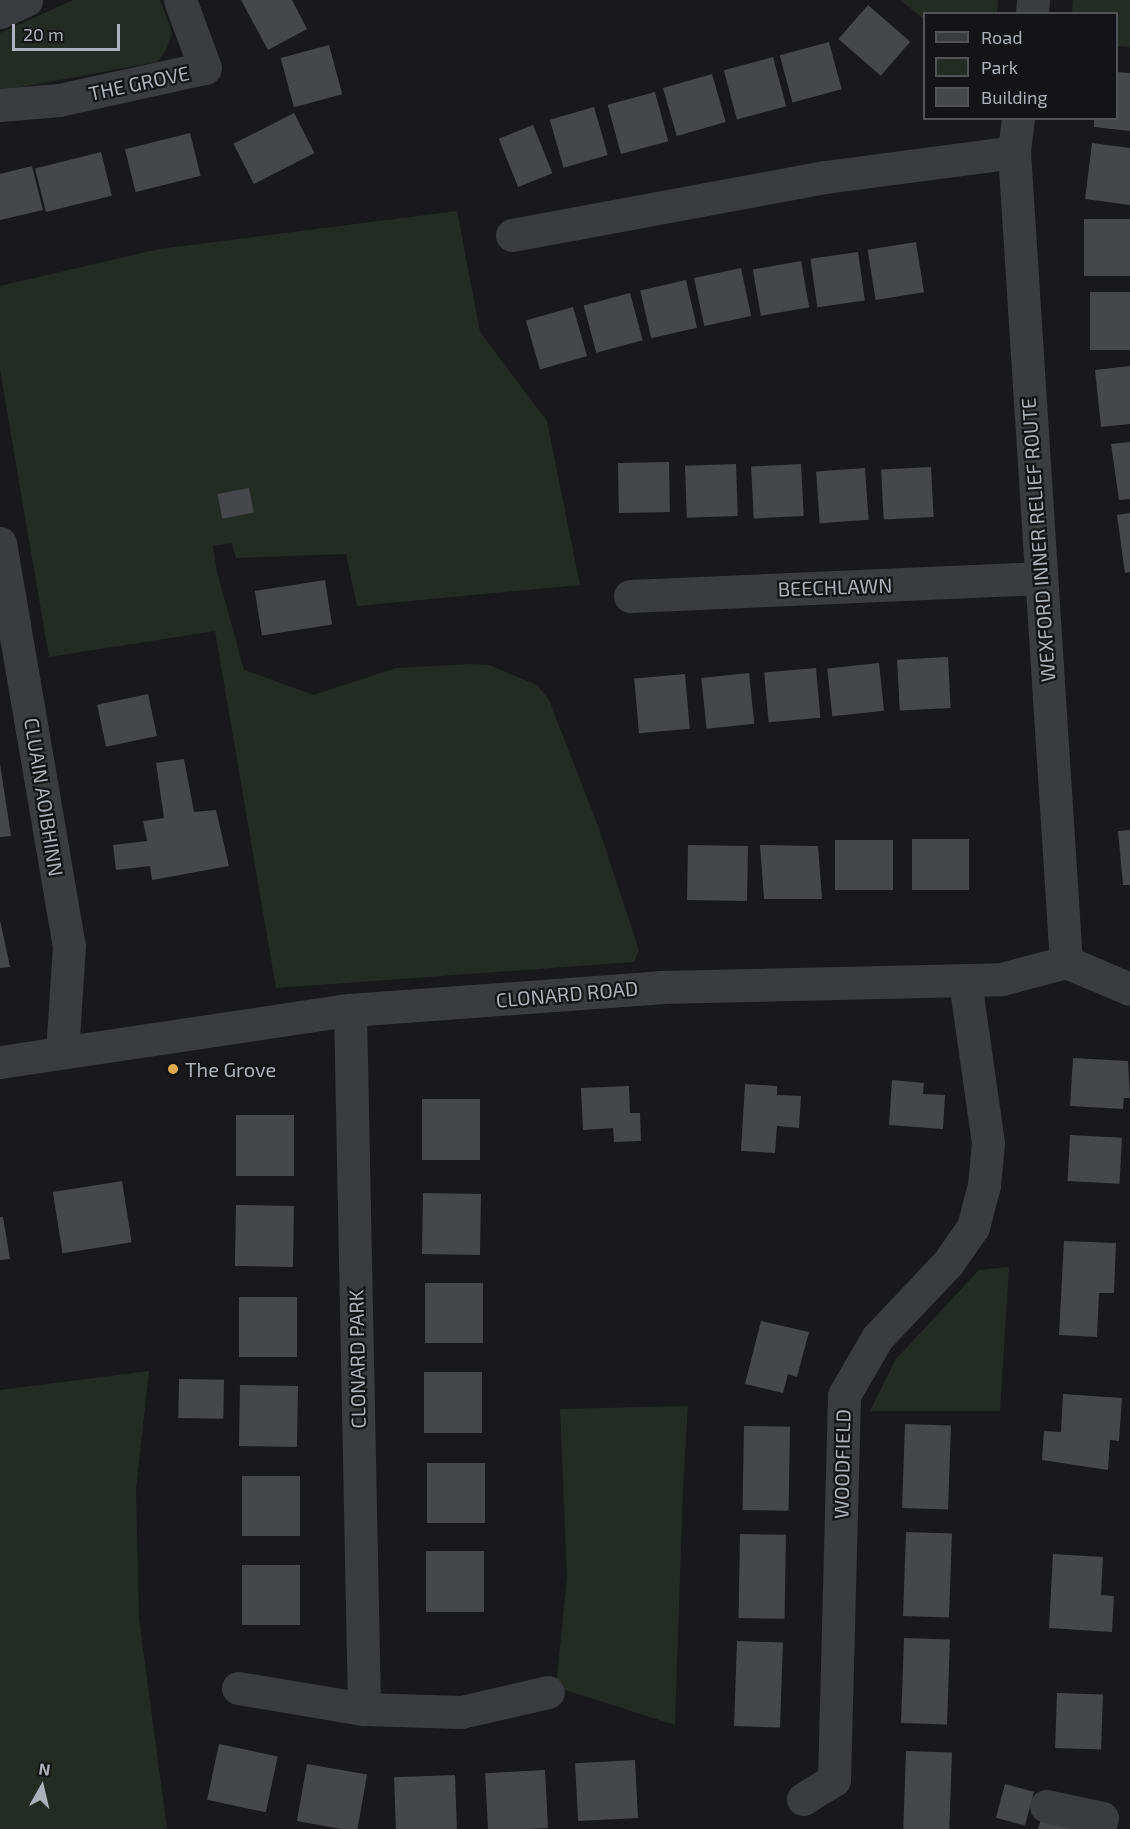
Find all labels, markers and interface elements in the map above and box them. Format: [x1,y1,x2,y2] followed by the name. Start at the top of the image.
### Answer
[15,12,123,50] scale bar
[923,12,1118,120] legend
[23,23,64,45] text: 20 m
[981,26,1022,48] text: Road
[981,56,1018,78] text: Park
[87,61,191,105] street label: THE GROVE
[981,86,1048,108] text: Building
[1016,397,1060,683] street label: WEXFORD INNER RELIEF ROUTE
[777,573,893,601] street label: BEECHLAWN
[20,716,68,878] street label: CLUAIN AOIBHINN
[495,976,639,1012] street label: CLONARD ROAD
[185,1057,276,1081] place label: The Grove
[166,1062,180,1076] marker: The Grove
[344,1289,370,1429] street label: CLONARD PARK
[829,1409,855,1519] street label: WOODFIELD
[12,1757,72,1817] north arrow
[38,1758,52,1779] text: N

